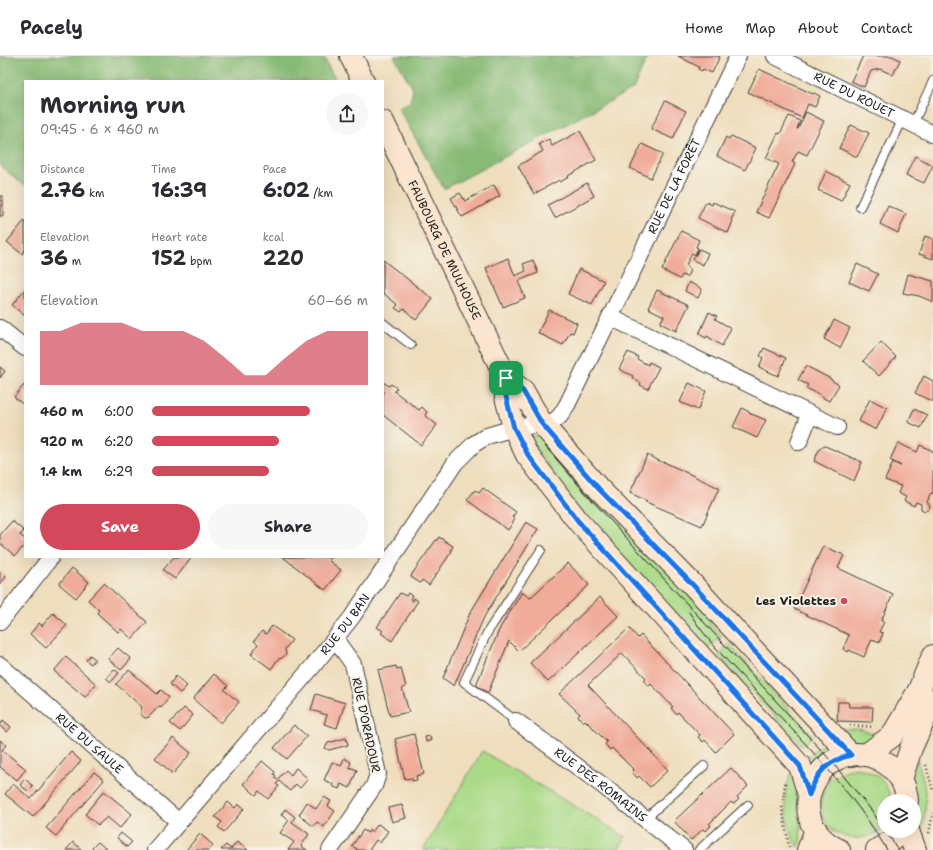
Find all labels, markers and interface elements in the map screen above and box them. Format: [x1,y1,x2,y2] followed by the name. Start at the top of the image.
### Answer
[20,15,83,40] text: Pacely
[685,19,724,37] text: Home
[746,19,776,37] text: Map
[798,19,839,37] text: About
[861,19,913,37] text: Contact
[811,68,897,122] street label: RUE DU ROUET
[40,91,185,120] text: Morning run
[326,93,368,135] button: share
[40,121,159,138] text: 09:45 · 6 × 460 m
[644,135,705,237] street label: RUE DE LA FORÊT
[40,162,85,177] text: Distance
[151,162,177,177] text: Time
[263,162,287,177] text: Pace
[40,177,85,203] text: 2.76
[151,177,207,203] text: 16:39
[263,177,310,203] text: 6:02
[404,178,485,322] street label: FAUBOURG DE MULHOUSE
[85,186,105,201] text: km
[310,186,333,201] text: /km
[40,230,89,245] text: Elevation
[151,230,207,245] text: Heart rate
[263,230,284,245] text: kcal
[40,245,68,271] text: 36
[151,245,186,271] text: 152
[263,245,304,271] text: 220
[68,254,81,269] text: m
[186,254,212,269] text: bpm
[40,292,98,309] text: Elevation
[308,292,368,309] text: 60–66 m
[489,361,523,395] pin
[495,367,517,389] icon: arrive
[40,403,83,420] text: 460 m
[104,403,134,420] text: 6:00
[40,433,83,450] text: 920 m
[104,433,133,450] text: 6:20
[40,463,82,480] text: 1.4 km
[104,463,133,480] text: 6:29
[40,504,200,550] button: Save
[208,504,368,550] button: Share
[317,591,373,659] street label: RUE DU BAN
[756,593,836,609] place label: Les Violettes
[839,596,849,606] marker: Les Violettes
[348,676,384,774] street label: RUE D'ORADOUR
[52,709,127,778] street label: RUE DU SAULE
[551,744,651,826] street label: RUE DES ROMAINS
[877,794,921,838] map controls
[877,794,921,838] button: layers

